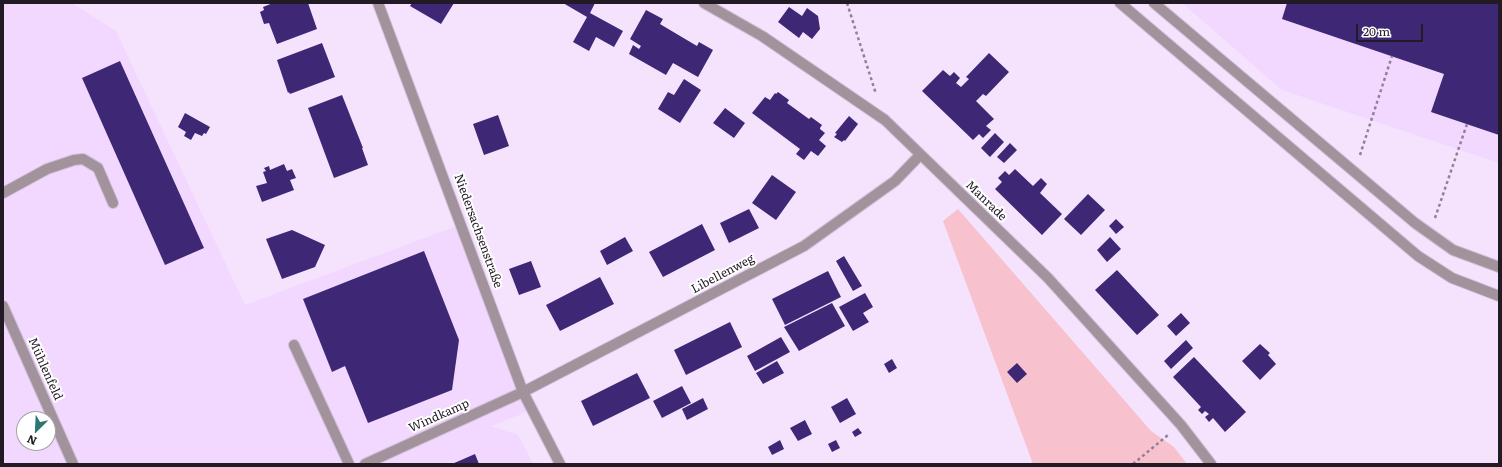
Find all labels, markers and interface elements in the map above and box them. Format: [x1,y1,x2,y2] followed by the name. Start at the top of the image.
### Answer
[1358,16,1425,42] scale bar
[1363,22,1390,40] text: 20 m
[451,172,505,290] street label: Niedersachsenstraße
[962,178,1010,224] street label: Manrade
[689,251,757,297] street label: Libellenweg
[25,335,65,403] street label: Mühlenfeld
[407,396,471,436] street label: Windkamp
[16,411,56,451] north arrow
[24,432,39,450] text: N

